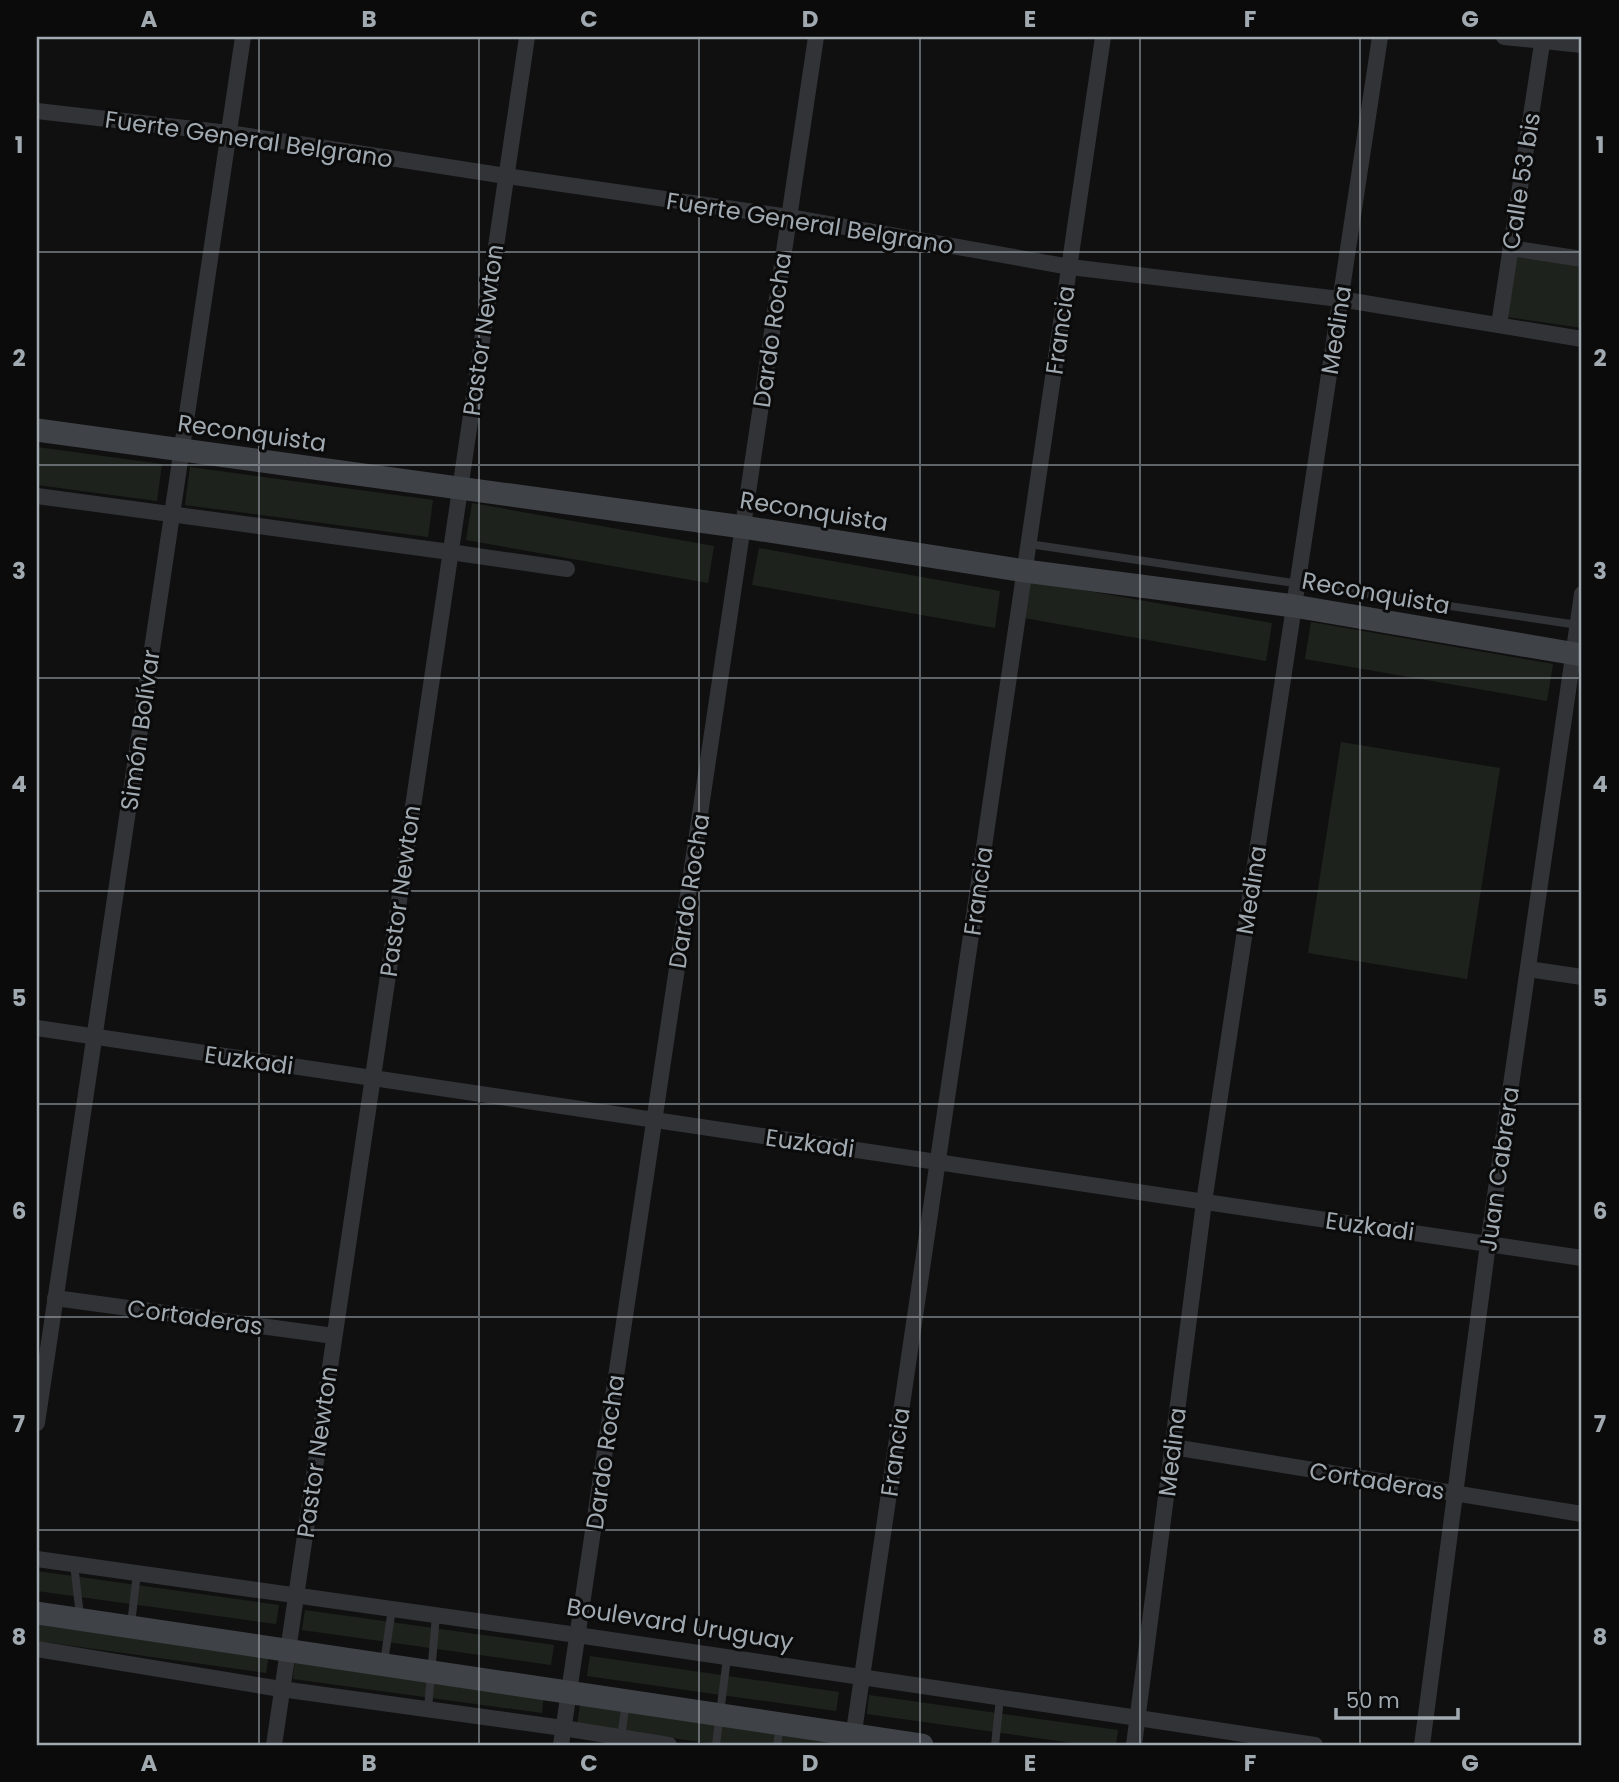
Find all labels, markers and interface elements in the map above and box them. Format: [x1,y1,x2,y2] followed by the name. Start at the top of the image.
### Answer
[141,3,158,35] text: A
[361,3,377,35] text: B
[580,3,598,35] text: C
[802,3,818,35] text: D
[1024,3,1036,35] text: E
[1244,3,1256,35] text: F
[1461,3,1479,35] text: G
[103,102,395,176] street label: Fuerte General Belgrano
[1494,110,1548,252] street label: Calle 53 bis
[15,129,23,161] text: 1
[1596,129,1604,161] text: 1
[664,184,956,262] street label: Fuerte General Belgrano
[455,242,511,418] street label: Pastor Newton
[745,250,799,410] street label: Dardo Rocha
[1037,283,1083,377] street label: Francia
[1313,283,1359,377] street label: Medina
[12,342,26,374] text: 2
[1593,342,1607,374] text: 2
[176,406,328,460] street label: Reconquista
[737,483,891,539] street label: Reconquista
[12,555,26,587] text: 3
[1593,555,1607,587] text: 3
[1299,564,1453,622] street label: Reconquista
[112,647,168,813] street label: Simón Bolívar
[11,768,27,800] text: 4
[1592,768,1608,800] text: 4
[372,803,428,979] street label: Pastor Newton
[660,811,718,971] street label: Dardo Rocha
[1228,843,1274,937] street label: Medina
[955,844,1001,938] street label: Francia
[12,982,26,1014] text: 5
[1593,982,1607,1014] text: 5
[202,1037,296,1083] street label: Euzkadi
[1471,1084,1527,1254] street label: Juan Cabrera
[763,1120,857,1166] street label: Euzkadi
[12,1195,26,1227] text: 6
[1593,1195,1607,1227] text: 6
[1323,1203,1417,1249] street label: Euzkadi
[125,1291,265,1343] street label: Cortaderas
[289,1364,345,1540] street label: Pastor Newton
[578,1372,632,1532] street label: Dardo Rocha
[872,1405,918,1499] street label: Francia
[1150,1406,1194,1498] street label: Medina
[13,1408,25,1440] text: 7
[1594,1408,1606,1440] text: 7
[1307,1454,1447,1508] street label: Cortaderas
[564,1590,796,1658] street label: Boulevard Uruguay
[12,1621,26,1653] text: 8
[1593,1621,1607,1653] text: 8
[1336,1677,1458,1721] scale bar
[1346,1686,1400,1715] text: 50 m
[141,1747,158,1779] text: A
[361,1747,377,1779] text: B
[580,1747,598,1779] text: C
[802,1747,818,1779] text: D
[1024,1747,1036,1779] text: E
[1244,1747,1256,1779] text: F
[1461,1747,1479,1779] text: G

